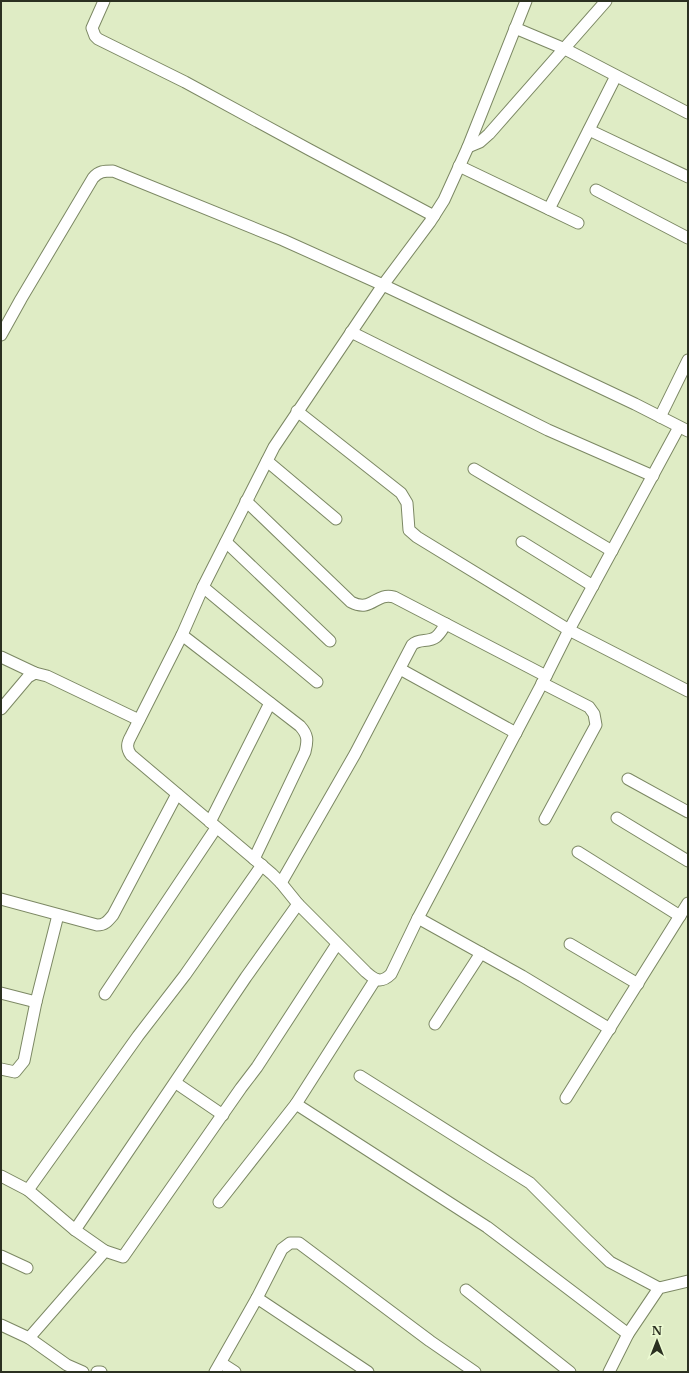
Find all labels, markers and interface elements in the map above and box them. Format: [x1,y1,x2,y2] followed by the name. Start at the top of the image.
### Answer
[637,1321,677,1361] north arrow
[652,1324,663,1338] text: N

